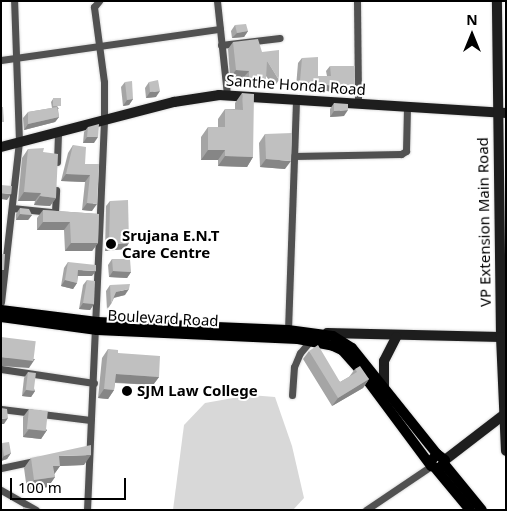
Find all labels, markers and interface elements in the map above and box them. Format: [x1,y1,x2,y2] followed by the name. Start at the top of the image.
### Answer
[447,10,497,60] north arrow
[466,10,478,29] text: N
[226,71,366,99] street label: Santhe Honda Road
[474,137,494,307] street label: VP Extension Main Road
[122,226,219,261] place label: Srujana E.N.T Care Centre
[104,237,118,251] marker: Srujana E.N.T Care Centre
[107,306,219,330] street label: Boulevard Road
[137,382,258,400] place label: SJM Law College
[121,385,133,397] marker: SJM Law College
[12,468,129,500] scale bar
[18,477,62,497] text: 100 m

